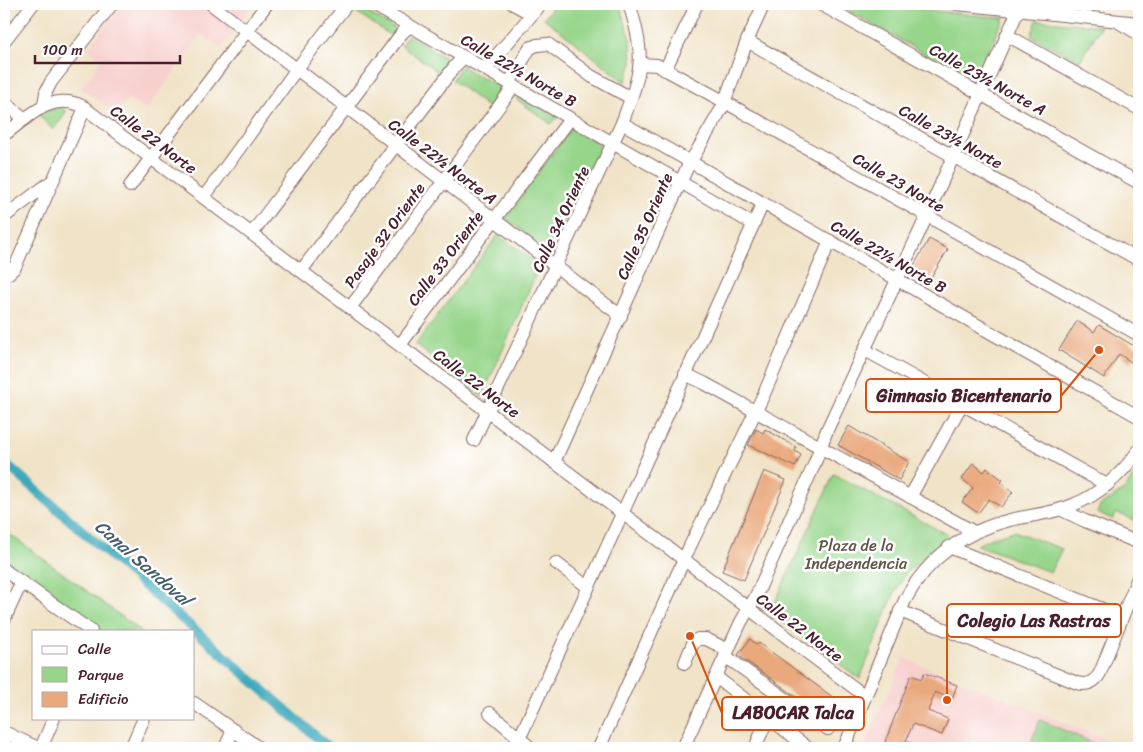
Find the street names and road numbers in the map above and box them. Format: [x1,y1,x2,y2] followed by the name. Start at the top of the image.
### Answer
[455,25,582,116] street label: Calle 22½ Norte B
[924,35,1052,124] street label: Calle 23½ Norte A
[893,96,1008,177] street label: Calle 23½ Norte
[104,97,204,182] street label: Calle 22 Norte
[382,111,504,212] street label: Calle 22½ Norte A
[847,144,950,221] street label: Calle 23 Norte
[523,161,598,277] street label: Calle 34 Oriente
[608,168,681,284] street label: Calle 35 Oriente
[336,176,433,294] street label: Pasaje 32 Oriente
[400,204,491,312] street label: Calle 33 Oriente
[825,211,952,302] street label: Calle 22½ Norte B
[427,341,527,426] street label: Calle 22 Norte
[750,585,850,670] street label: Calle 22 Norte

